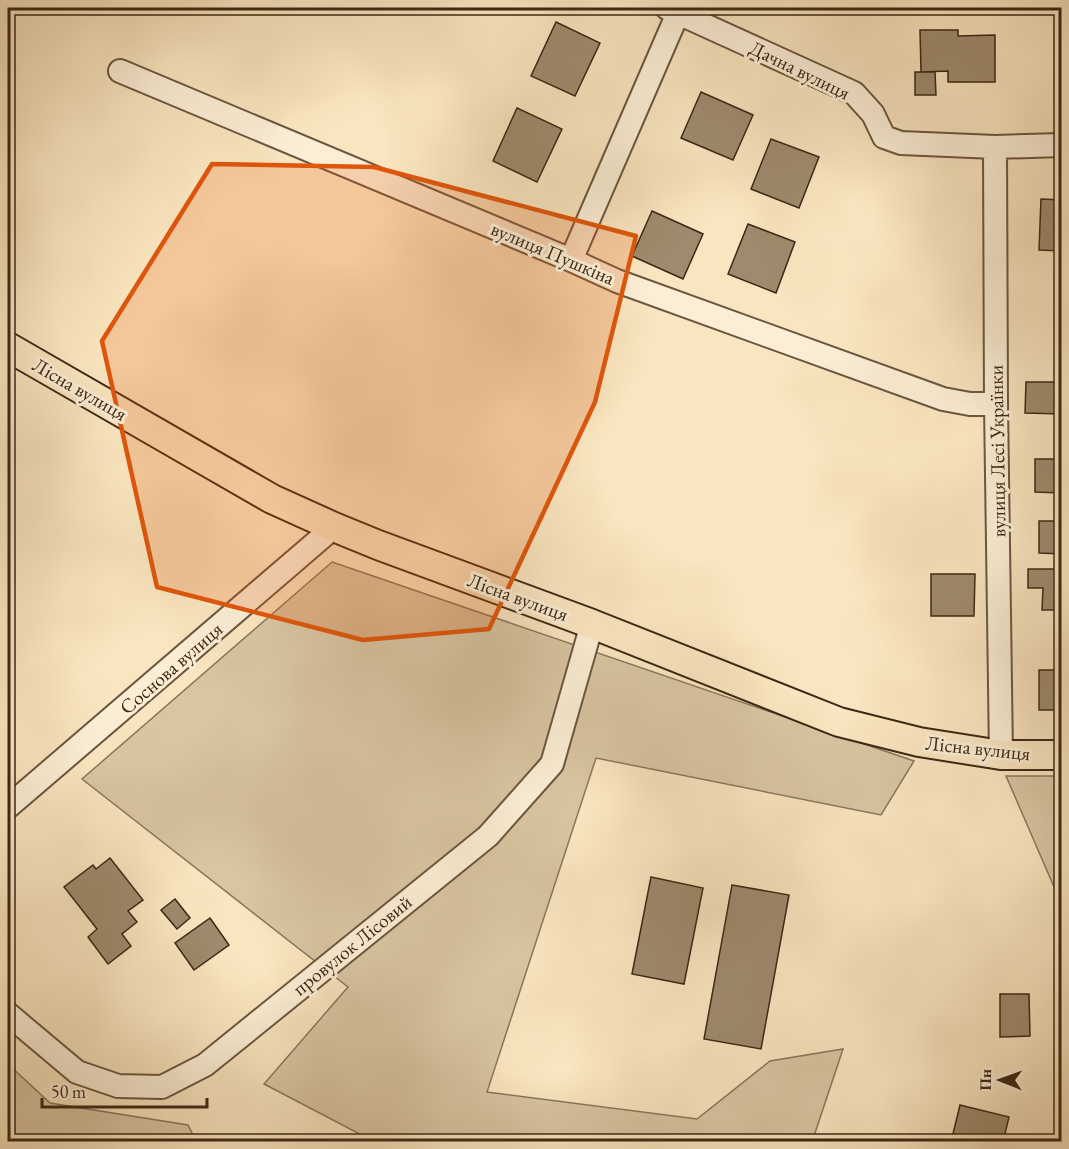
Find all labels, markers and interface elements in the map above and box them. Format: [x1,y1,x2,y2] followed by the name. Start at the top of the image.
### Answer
[745,34,855,106] street label: Дачна вулиця
[487,215,619,291] street label: вулиця Пушкіна
[28,351,132,427] street label: Лісна вулиця
[982,364,1012,538] street label: вулиця Лесі Українки
[464,567,572,627] street label: Лісна вулиця
[114,616,228,720] street label: Соснова вулиця
[924,730,1032,766] street label: Лісна вулиця
[287,889,417,1001] street label: провулок Лісовий
[970,1050,1030,1110] north arrow
[975,1069,996,1091] text: Пн
[42,1071,207,1109] scale bar
[51,1080,86,1103] text: 50 m

